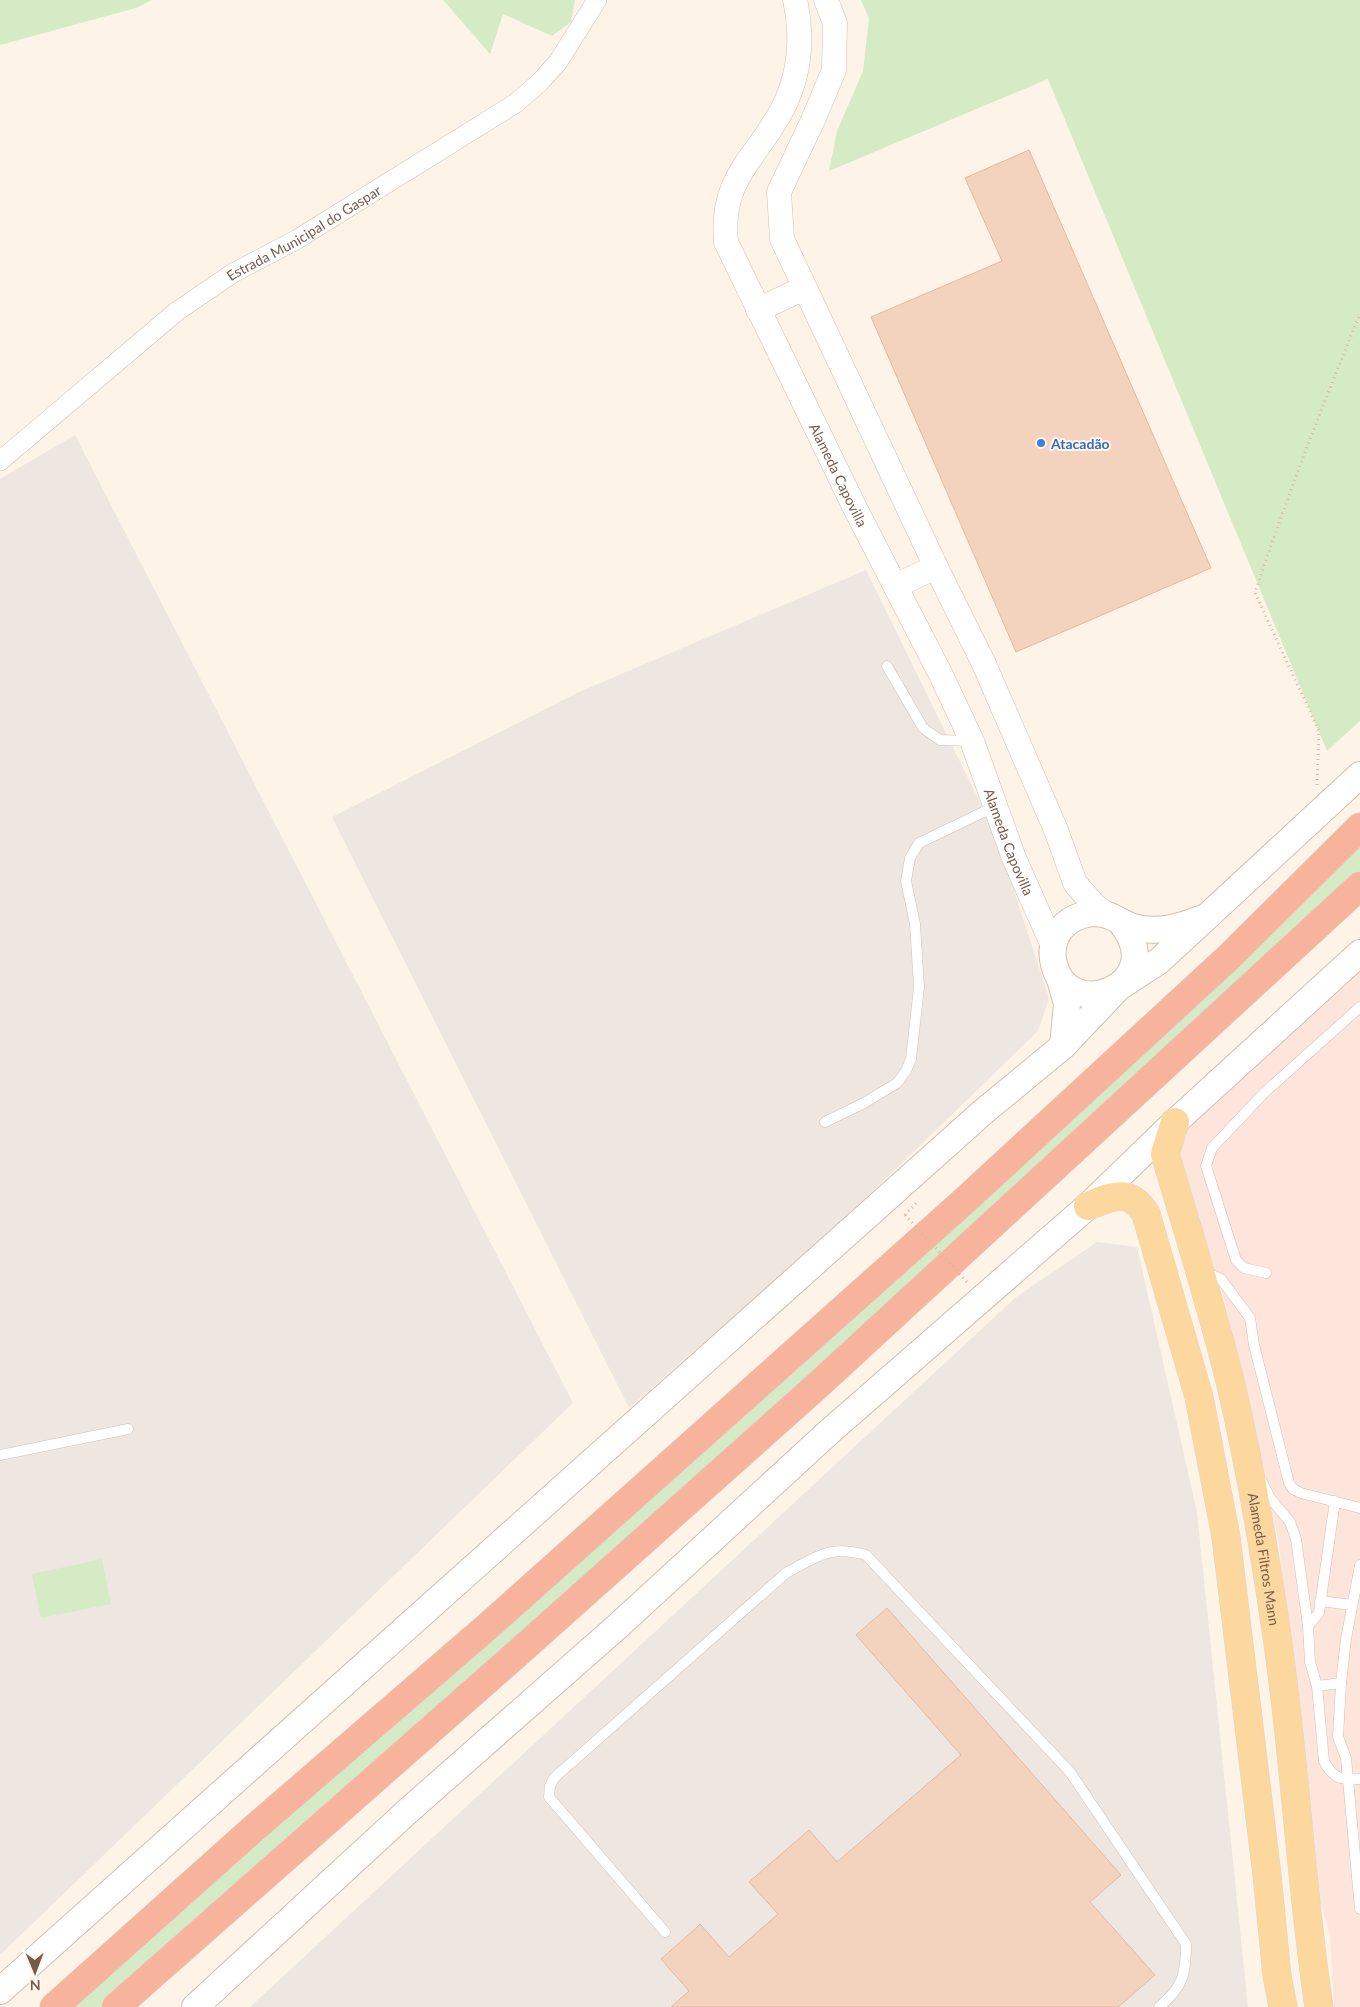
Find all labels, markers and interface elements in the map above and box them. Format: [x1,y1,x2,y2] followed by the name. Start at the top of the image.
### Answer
[223,181,384,284] street label: Estrada Municipal do Gaspar
[807,420,872,529] street label: Alameda Capovilla
[1050,435,1110,452] place label: Atacadão
[1035,437,1047,449] marker: Atacadão
[981,786,1038,898] street label: Alameda Capovilla
[1245,1491,1284,1627] street label: Alameda Filtros Mann
[10,1947,60,1997] north arrow
[30,1977,41,1994] text: N

